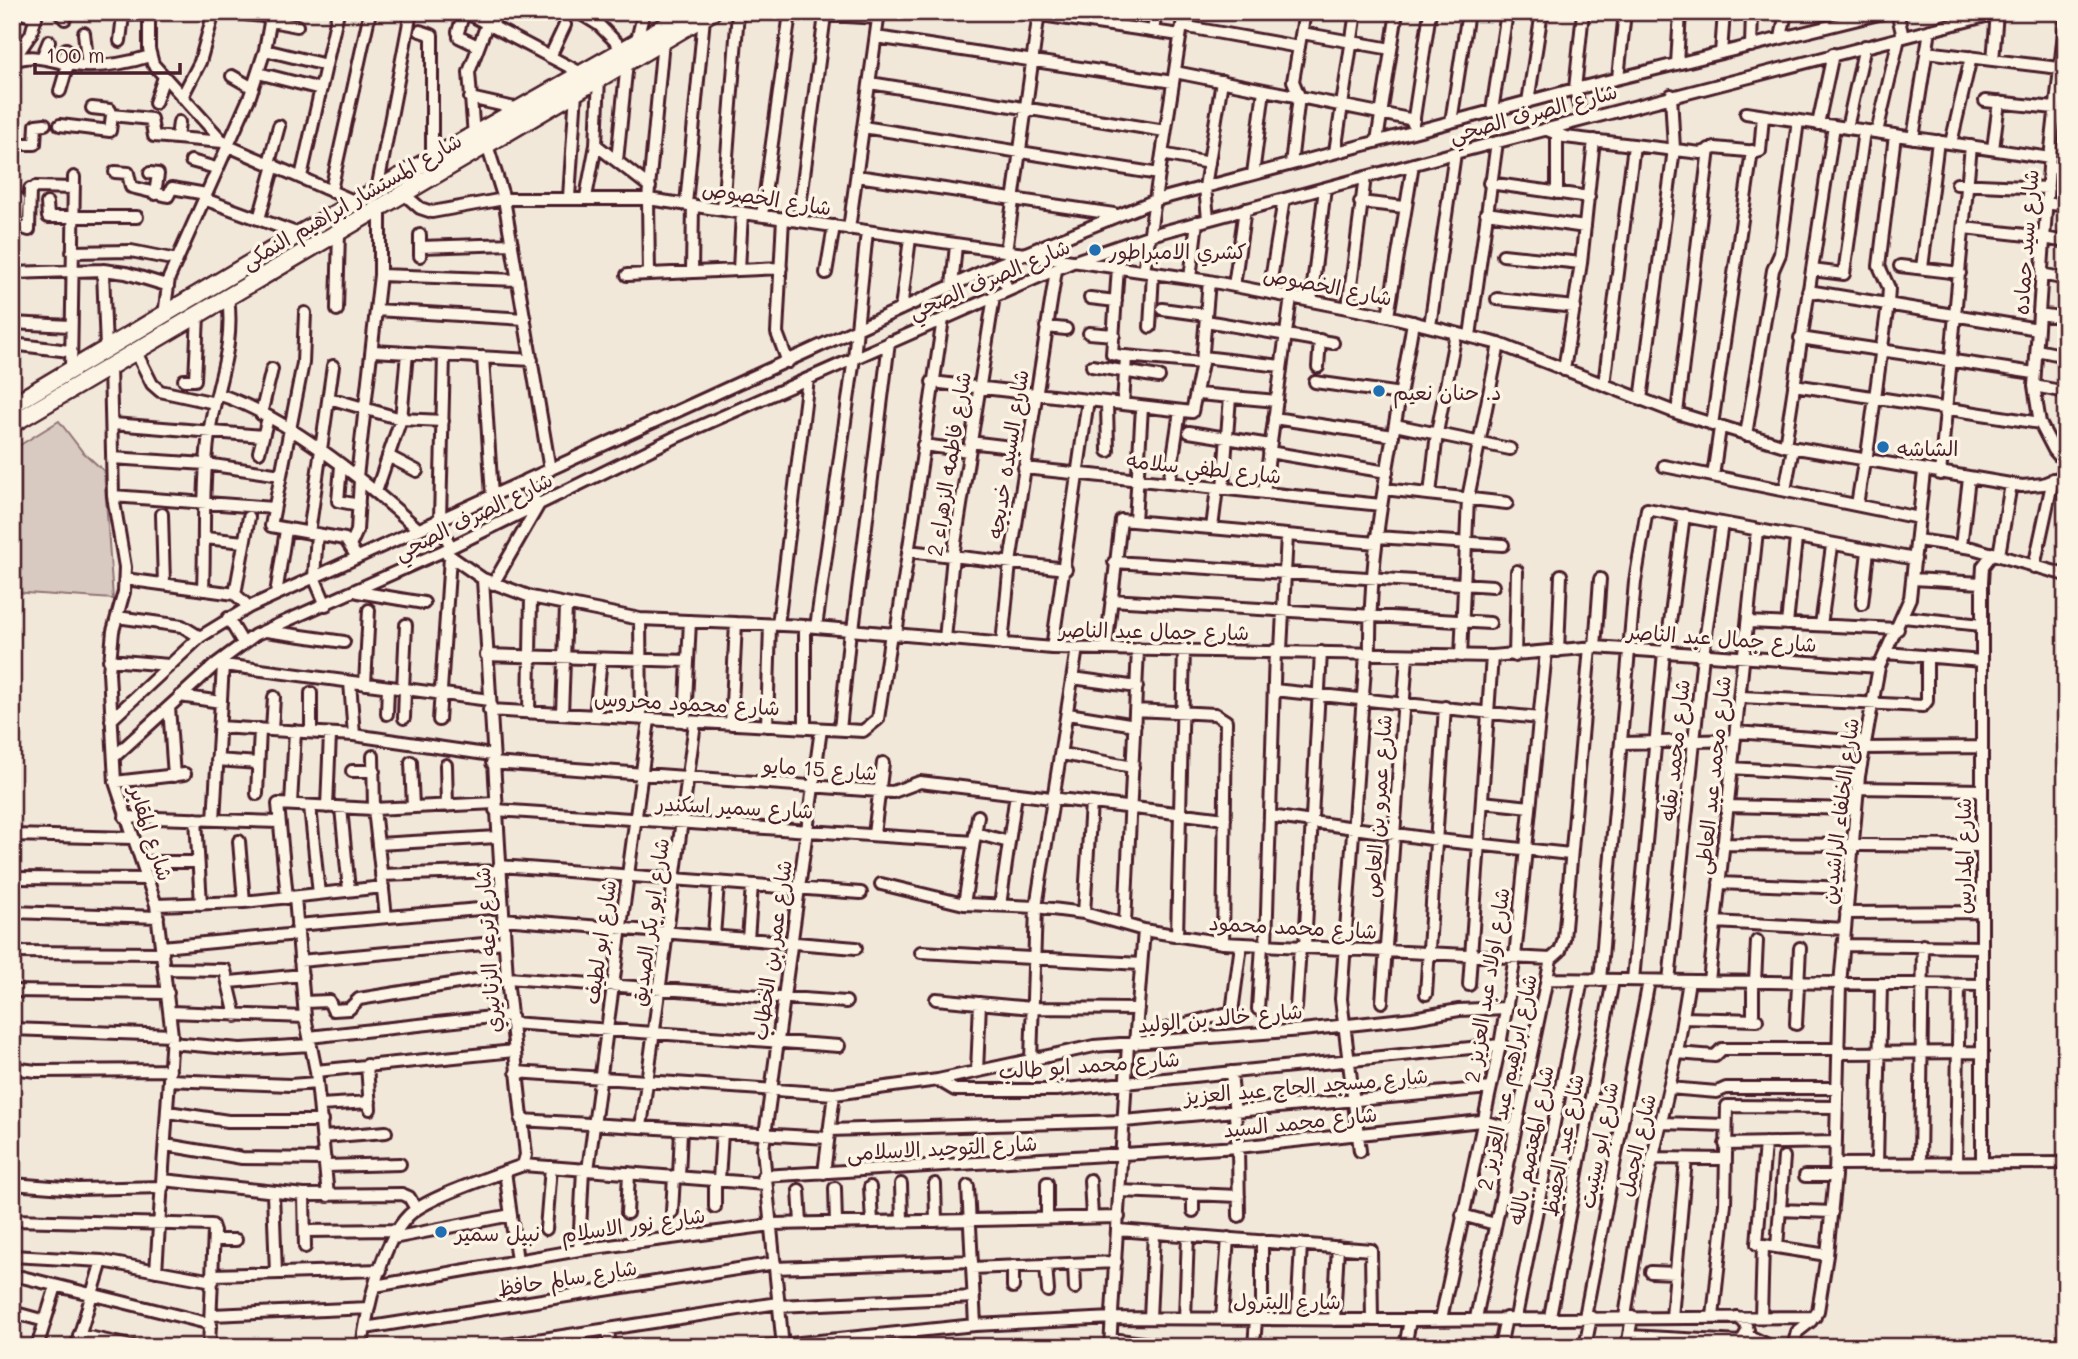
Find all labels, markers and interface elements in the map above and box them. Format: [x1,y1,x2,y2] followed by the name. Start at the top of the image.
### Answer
[35,32,180,76] scale bar
[46,41,105,68] text: 100 m
[1446,77,1622,154] street label: شارع الصرف الصحي
[236,126,468,278] street label: شارع المستشار ابراهيم النمكى
[2006,168,2047,316] street label: شارع سيد حماده
[700,173,834,224] street label: شارع الخصوص
[904,232,1077,331] street label: شارع الصرف الصحي
[1108,237,1247,267] place label: كشري الامبراطور
[1087,242,1103,258] marker: كشري الامبراطور
[1261,259,1395,314] street label: شارع الخصوص
[980,367,1037,541] street label: شارع السيده خديجه
[920,370,979,559] street label: شارع فاطمه الزهراء 2
[1393,378,1502,409] place label: د. حنان نعيم
[1371,383,1387,399] marker: د. حنان نعيم
[1897,434,1958,461] place label: الشاشه
[1875,439,1891,455] marker: الشاشه
[1124,445,1283,496] street label: شارع لطفي سلامه
[389,465,560,571] street label: شارع الصرف الصحي
[1057,615,1249,648] street label: شارع جمال عبد الناصر
[1624,617,1818,660] street label: شارع جمال عبد الناصر
[1688,674,1739,876] street label: شارع محمد عبد العاطى
[1653,678,1698,823] street label: شارع محمد بقله
[593,684,781,723] street label: شارع محمود محروس
[1357,713,1400,899] street label: شارع عمرو بن العاص
[1814,716,1867,906] street label: شارع الخلفاء الراشدين
[760,750,878,788] street label: شارع 15 مايو
[120,780,180,885] street label: شارع المقابر
[654,788,814,827] street label: شارع سمير اسكندر
[1949,798,1979,914] street label: شارع المدارس
[624,836,677,1008] street label: شارع ابو بكر الصديق
[745,858,800,1042] street label: شارع عمر بن الخطاب
[468,866,509,1034] street label: شارع ترعه الزنانيري
[577,878,624,1006] street label: شارع ابو لطيف
[1457,886,1518,1085] street label: شارع اولاد عبد العزيز 2
[1208,908,1378,947] street label: شارع محمد محمود
[1470,971,1546,1193] street label: شارع ابراهيم عبد العزيز 2
[1136,996,1304,1041] street label: شارع خالد بن الوليد
[997,1044,1181,1087] street label: شارع محمد ابو طالب
[1181,1061,1429,1112] street label: شارع مسجد الحاج عبد العزيز
[1501,1063,1563,1228] street label: شارع المعتصم بالله
[1535,1071,1592,1219] street label: شارع عبد الحفيظ
[1572,1079,1626,1211] street label: شارع ابو ستيت
[1611,1091,1664,1200] street label: شارع الجمل
[1222,1099,1379,1146] street label: شارع محمد السيد
[846,1129,1038,1168] street label: شارع التوحيد الاسلامى
[559,1201,707,1251] street label: شارع نور الاسلام
[453,1219,540,1247] place label: نبيل سمير
[433,1224,449,1240] marker: نبيل سمير
[495,1253,639,1305] street label: شارع سالم حافظ
[1233,1287,1341,1317] street label: شارع البترول

